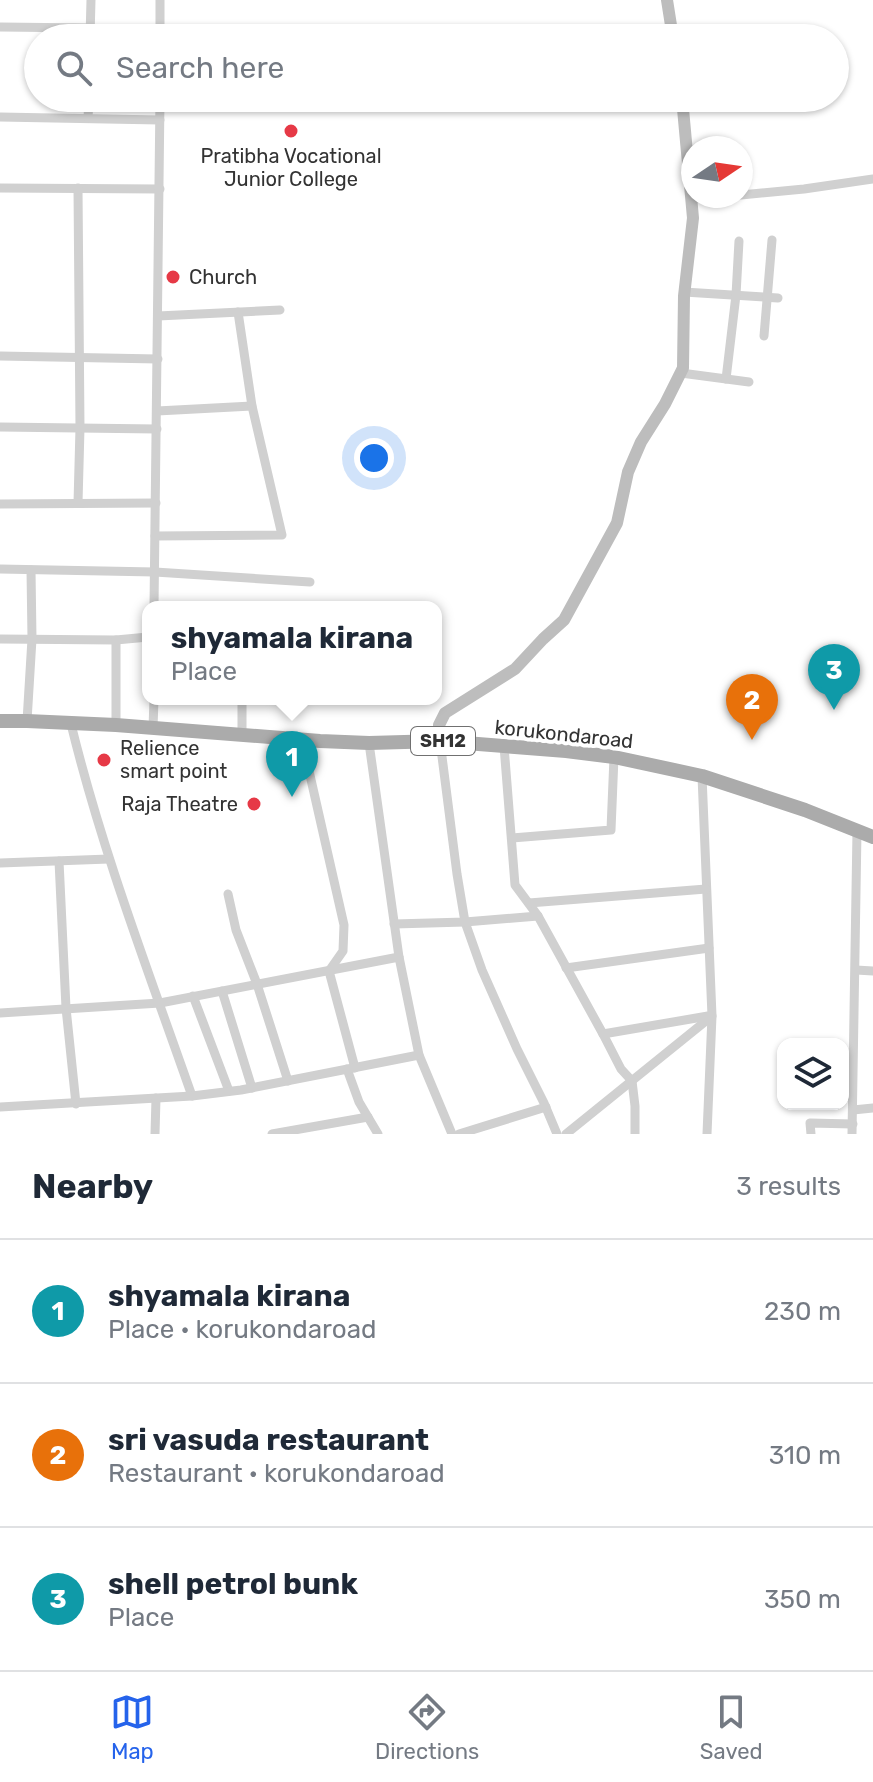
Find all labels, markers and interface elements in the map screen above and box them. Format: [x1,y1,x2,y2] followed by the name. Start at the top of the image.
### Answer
[24,24,849,112] search box
[52,46,96,90] icon: search
[116,50,284,86] text: Search here
[282,122,300,140] marker: Pratibha Vocational Junior College
[681,136,753,208] north arrow
[200,144,382,191] place label: Pratibha Vocational Junior College
[189,265,257,289] place label: Church
[164,268,182,286] marker: Church
[354,438,394,478] your location
[142,601,442,705] popup
[171,620,413,656] text: shyamala kirana
[808,644,860,710] pin: 3
[171,656,237,687] text: Place
[726,674,778,740] pin: 2
[494,715,634,753] street label: korukondaroad
[411,727,475,755] road number: SH12
[266,731,318,797] pin: 1
[120,736,228,783] place label: Relience smart point
[95,751,113,769] marker: Relience smart point
[121,792,238,816] place label: Raja Theatre
[245,795,263,813] marker: Raja Theatre
[777,1038,849,1110] map controls
[777,1038,849,1110] button: layers
[32,1166,153,1207] text: Nearby
[736,1171,841,1202] text: 3 results
[108,1278,351,1314] text: shyamala kirana
[52,1296,64,1327] text: 1
[764,1296,841,1327] text: 230 m
[108,1314,377,1345] text: Place · korukondaroad
[108,1422,429,1458] text: sri vasuda restaurant
[50,1440,66,1471] text: 2
[769,1440,841,1471] text: 310 m
[108,1458,445,1489] text: Restaurant · korukondaroad
[108,1566,358,1602] text: shell petrol bunk
[49,1584,67,1615] text: 3
[764,1584,841,1615] text: 350 m
[108,1602,174,1633] text: Place
[110,1690,154,1765] tab: Map
[375,1690,479,1765] tab: Directions
[700,1690,763,1765] tab: Saved

